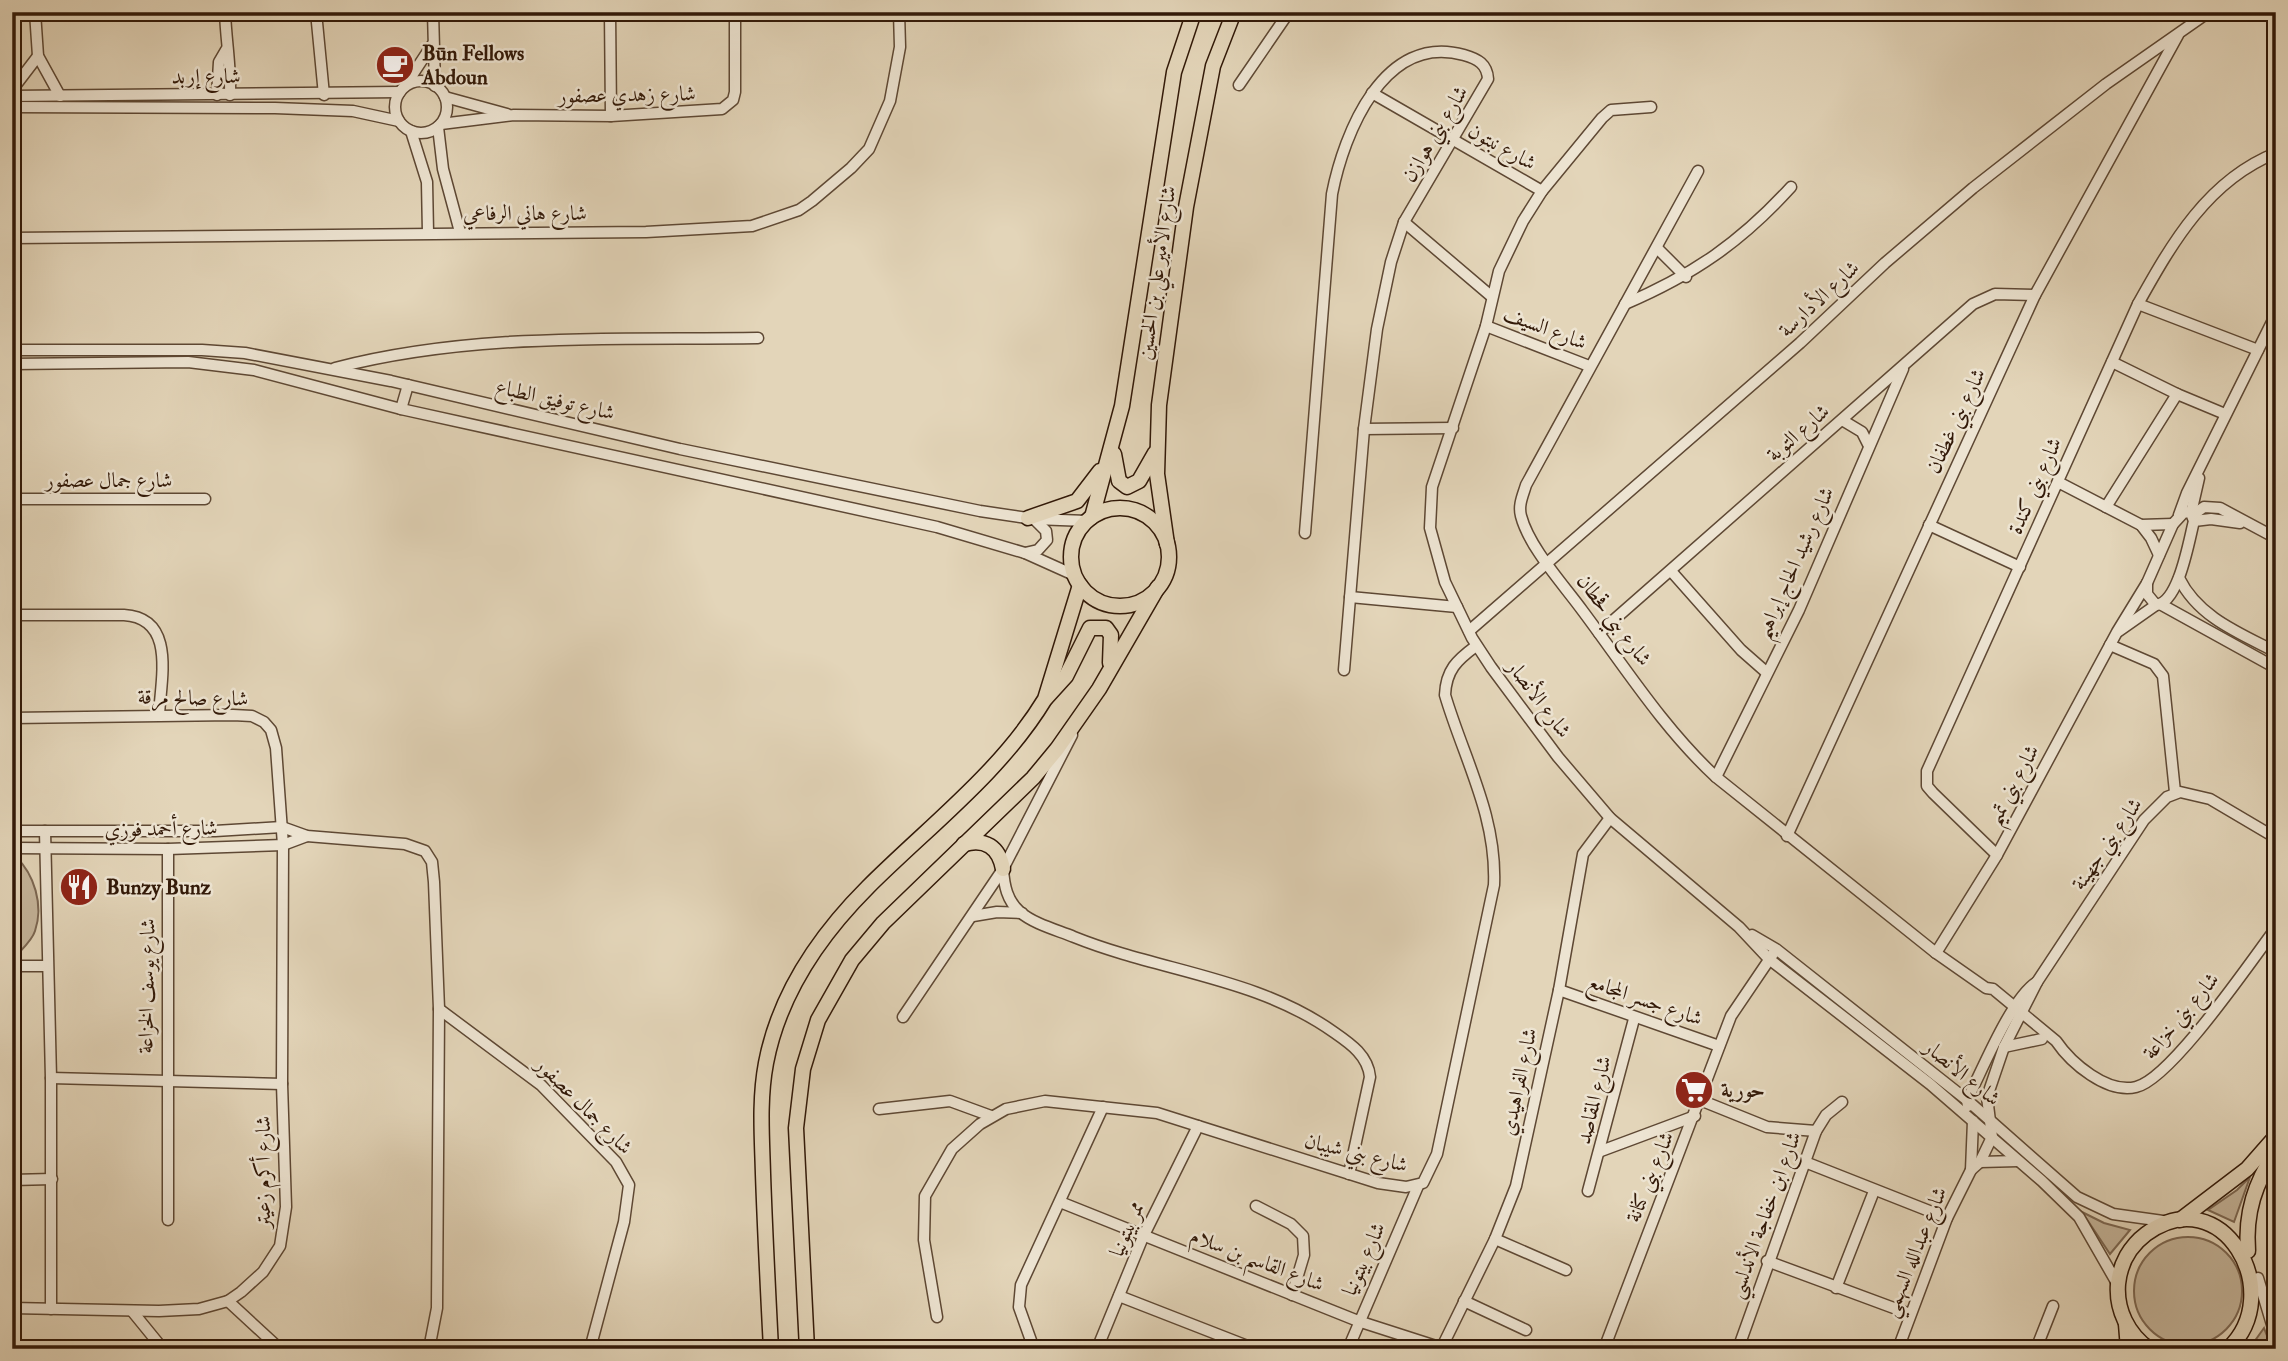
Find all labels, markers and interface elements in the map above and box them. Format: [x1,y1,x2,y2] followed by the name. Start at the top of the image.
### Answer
[421,40,524,91] place label: Būn Fellows Abdoun
[374,44,416,86] cafe icon: Būn Fellows Abdoun
[171,63,241,94] street label: شارع إربد
[556,80,696,114] street label: شارع زهدي عصفور
[1396,81,1479,190] street label: شارع بني هوازن
[1461,117,1541,180] street label: شارع نبتون
[1129,184,1189,363] street label: شارع الأمير علي بن الحسين
[463,200,587,231] street label: شارع هاني الرفاعي
[1771,253,1868,346] street label: شارع الأدارسة
[1498,300,1591,360] street label: شارع السيف
[1920,364,1997,480] street label: شارع بني غطفان
[492,373,617,431] street label: شارع توفيق الطباع
[1761,398,1838,471] street label: شارع التوبة
[2002,433,2073,541] street label: شارع بني كندة
[44,467,172,498] street label: شارع جمال عصفور
[1749,483,1847,646] street label: شارع رشيد الحاج إبراهيم
[1566,568,1658,675] street label: شارع بني قحطان
[1496,652,1579,746] street label: شارع الأنصار
[137,684,249,716] street label: شارع صالح مرقة
[1981,740,2052,833] street label: شارع بني تميم
[2065,793,2153,898] street label: شارع بني جهينة
[104,813,218,847] street label: شارع أحمد فوزي
[58,866,100,908] restaurant icon: Bunzy Bunz
[106,874,212,901] place label: Bunzy Bunz
[132,918,166,1054] street label: شارع يوسف الخزاعة
[2137,967,2229,1068] street label: شارع بني خزاعة
[1582,968,1706,1037] street label: شارع جسر المجامع
[1494,1026,1547,1139] street label: شارع الفراهيدي
[1914,1031,2007,1115] street label: شارع الأنصار
[525,1050,638,1163] street label: شارع جمال عصفور
[1570,1053,1622,1148] street label: شارع المقاصد
[1673,1069,1715,1111] supermarket icon: حورية
[1721,1077,1765,1104] place label: حورية
[248,1116,281,1230] street label: شارع أكرم زعيتر
[1300,1127,1411,1184] street label: شارع بني شيبان
[1720,1127,1813,1304] street label: شارع ابن خفاجة الأندلسي
[1620,1128,1685,1228] street label: شارع بني كنانة
[1877,1183,1959,1323] street label: شارع عبدالله السهمي
[1103,1197,1151,1261] street label: ممر بيتونيا
[1336,1218,1396,1301] street label: شارع بيتونيا
[1184,1222,1328,1304] street label: شارع القاسم بن سلام

